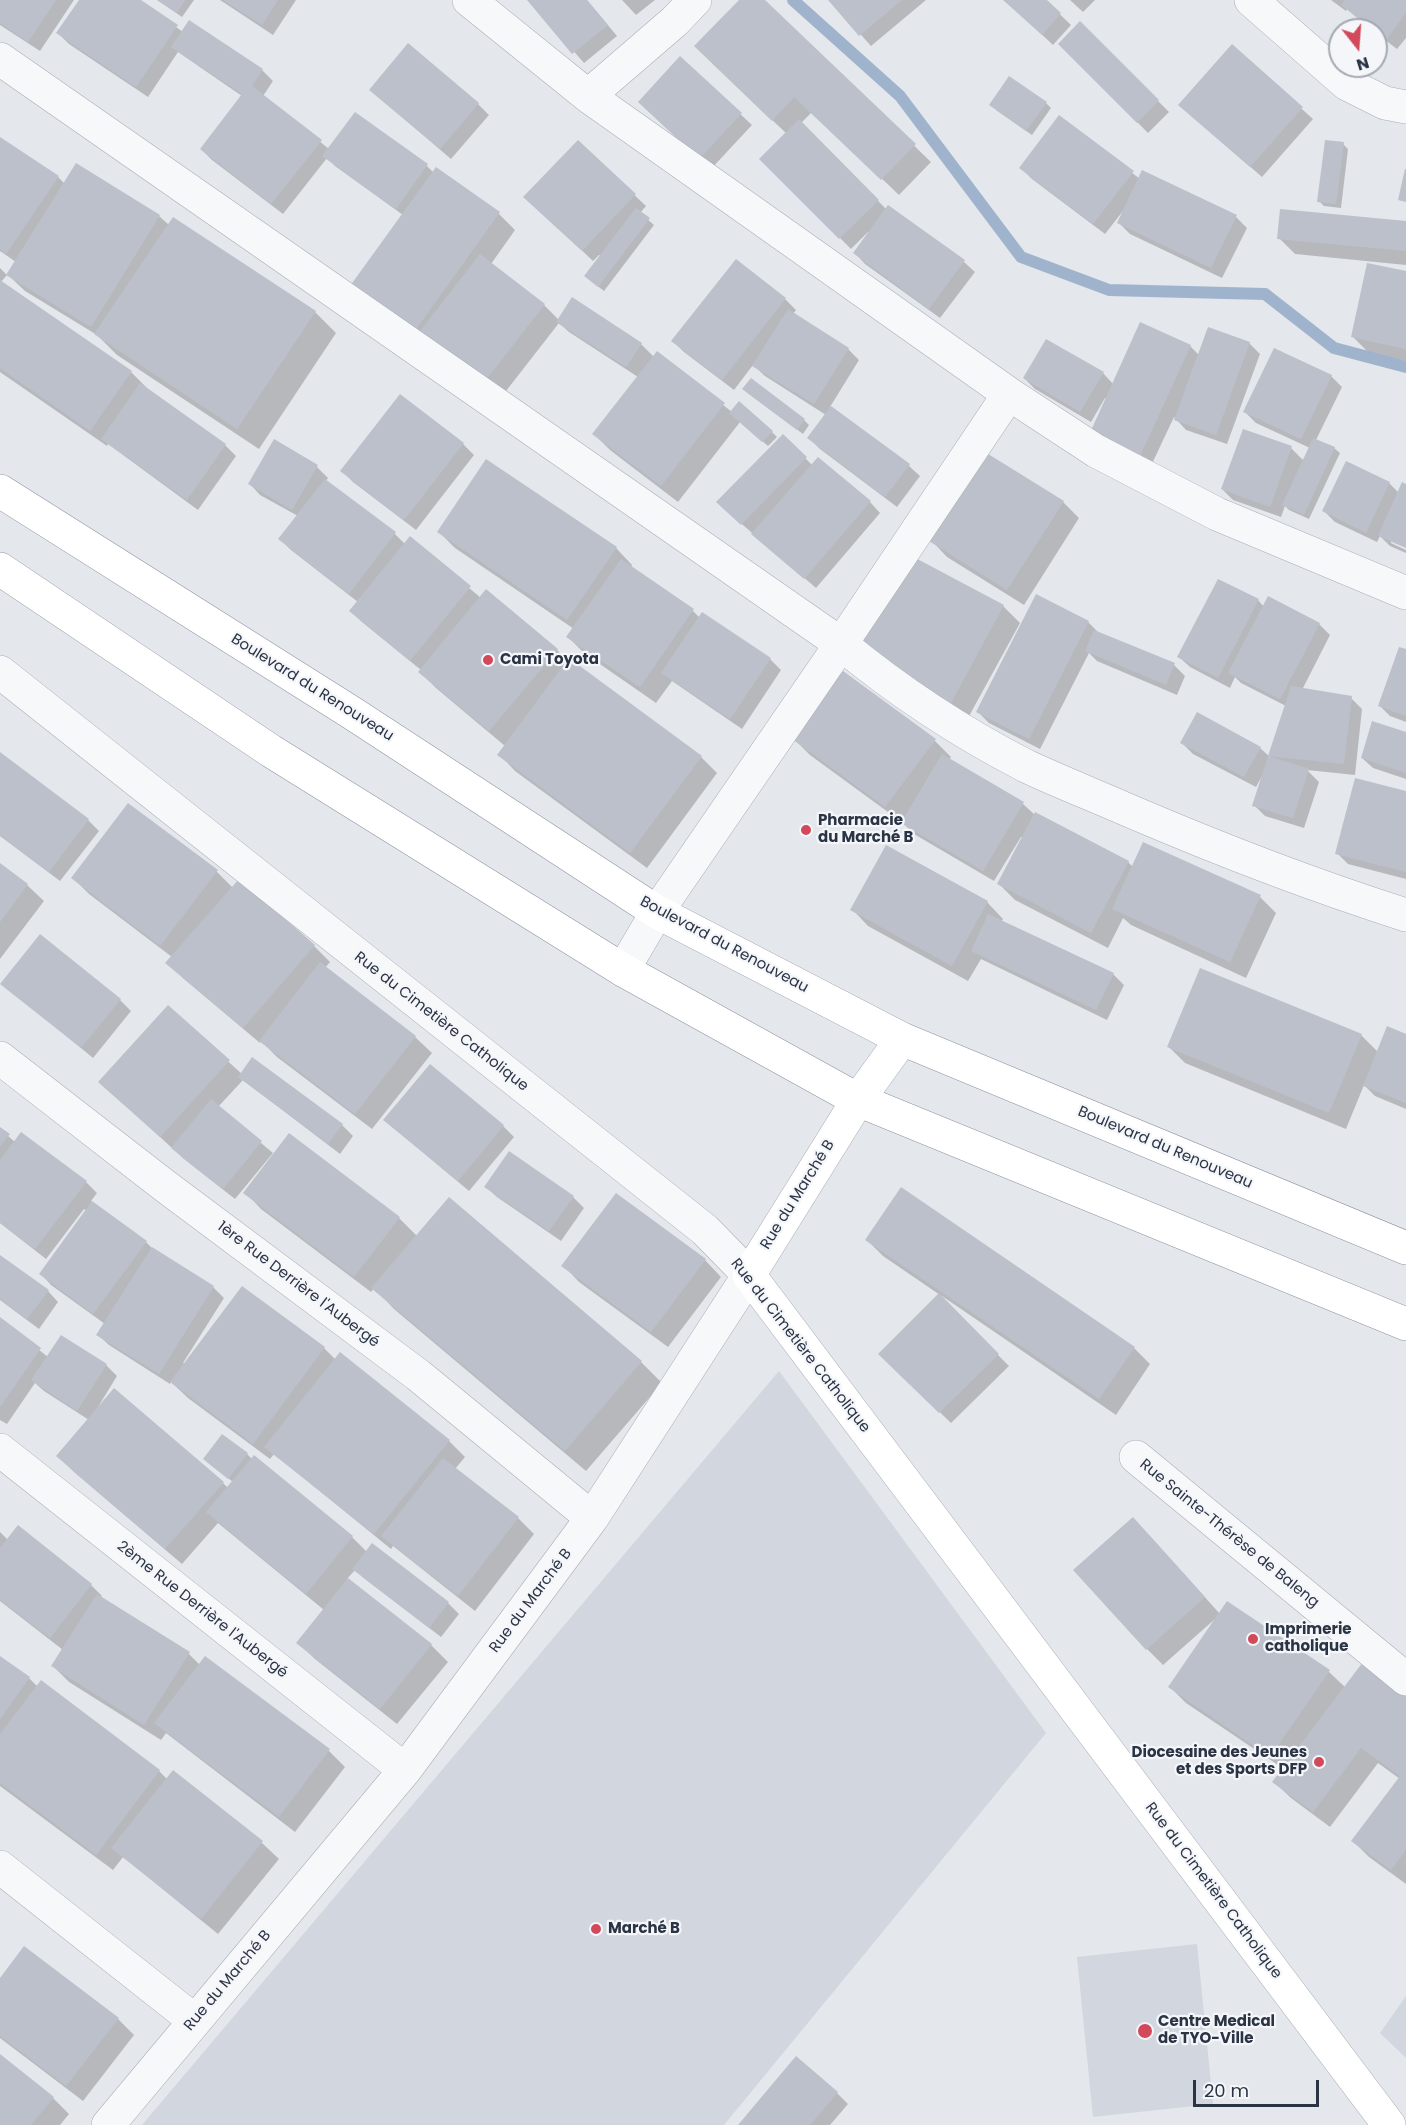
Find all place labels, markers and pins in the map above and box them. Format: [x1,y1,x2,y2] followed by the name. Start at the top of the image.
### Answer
[500,651,599,669] place label: Cami Toyota
[481,653,495,667] marker: Cami Toyota
[818,812,913,847] place label: Pharmacie du Marché B
[799,823,813,837] marker: Pharmacie du Marché B
[1265,1621,1352,1656] place label: Imprimerie catholique
[1246,1632,1260,1646] marker: Imprimerie catholique
[1132,1744,1307,1779] place label: Diocesaine des Jeunes et des Sports DFP
[1312,1755,1326,1769] marker: Diocesaine des Jeunes et des Sports DFP
[608,1920,680,1938] place label: Marché B
[589,1922,603,1936] marker: Marché B
[1158,2013,1275,2048] place label: Centre Medical de TYO-Ville
[1136,2022,1154,2040] marker: Centre Medical de TYO-Ville

